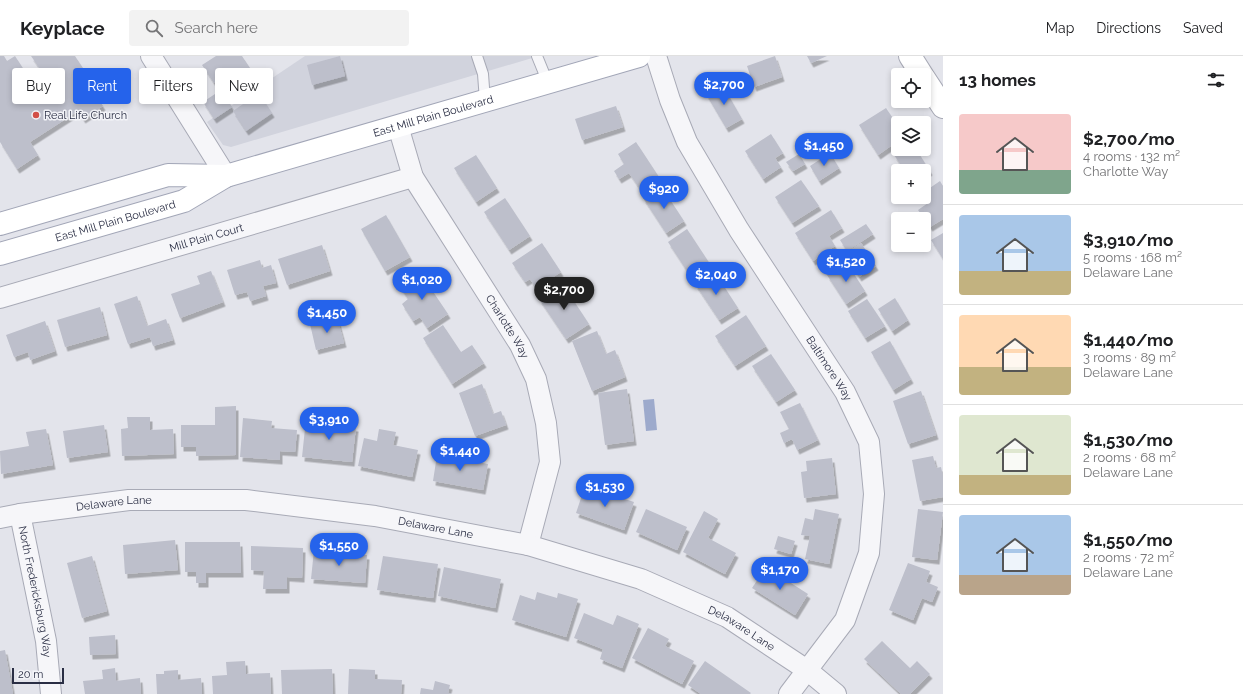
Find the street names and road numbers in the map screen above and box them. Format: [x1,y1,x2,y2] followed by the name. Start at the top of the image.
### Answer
[372,93,495,140] street label: East Mill Plain Boulevard
[54,198,177,245] street label: East Mill Plain Boulevard
[168,221,245,255] street label: Mill Plain Court
[483,292,531,360] street label: Charlotte Way
[803,334,854,403] street label: Baltimore Way
[75,494,152,514] street label: Delaware Lane
[397,514,475,542] street label: Delaware Lane
[16,525,54,658] street label: North Fredericksburg Way
[706,603,778,654] street label: Delaware Lane

